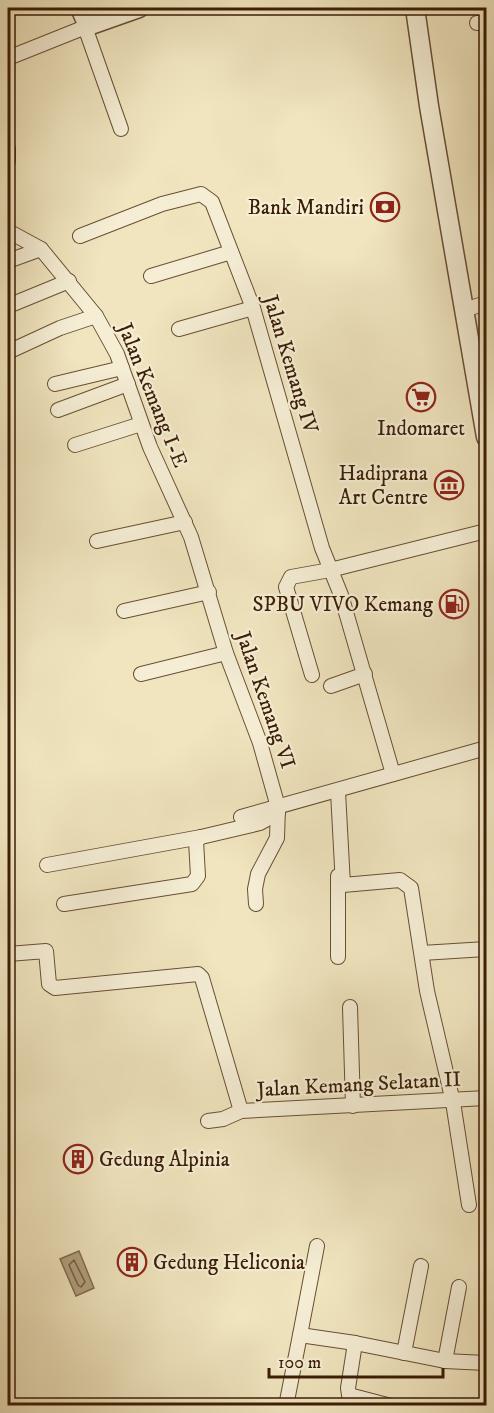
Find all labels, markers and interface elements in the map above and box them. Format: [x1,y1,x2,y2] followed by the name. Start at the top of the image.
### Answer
[369,191,401,223] bank icon: Bank Mandiri
[248,195,364,221] place label: Bank Mandiri
[256,290,324,437] street label: Jalan Kemang IV
[111,318,193,471] street label: Jalan Kemang I-E
[405,381,437,413] supermarket icon: Indomaret
[377,416,465,442] place label: Indomaret
[338,461,428,511] place label: Hadiprana Art Centre
[433,469,465,501] museum icon: Hadiprana Art Centre
[438,588,470,620] fuel station icon: SPBU VIVO Kemang
[253,592,434,618] place label: SPBU VIVO Kemang
[229,627,301,772] street label: Jalan Kemang VI
[254,1067,462,1103] street label: Jalan Kemang Selatan II
[62,1143,94,1175] building icon: Gedung Alpinia
[99,1147,230,1173] place label: Gedung Alpinia
[116,1246,148,1278] building icon: Gedung Heliconia
[153,1250,305,1276] place label: Gedung Heliconia
[269,1341,443,1379] scale bar
[278,1352,321,1374] text: 100 m

